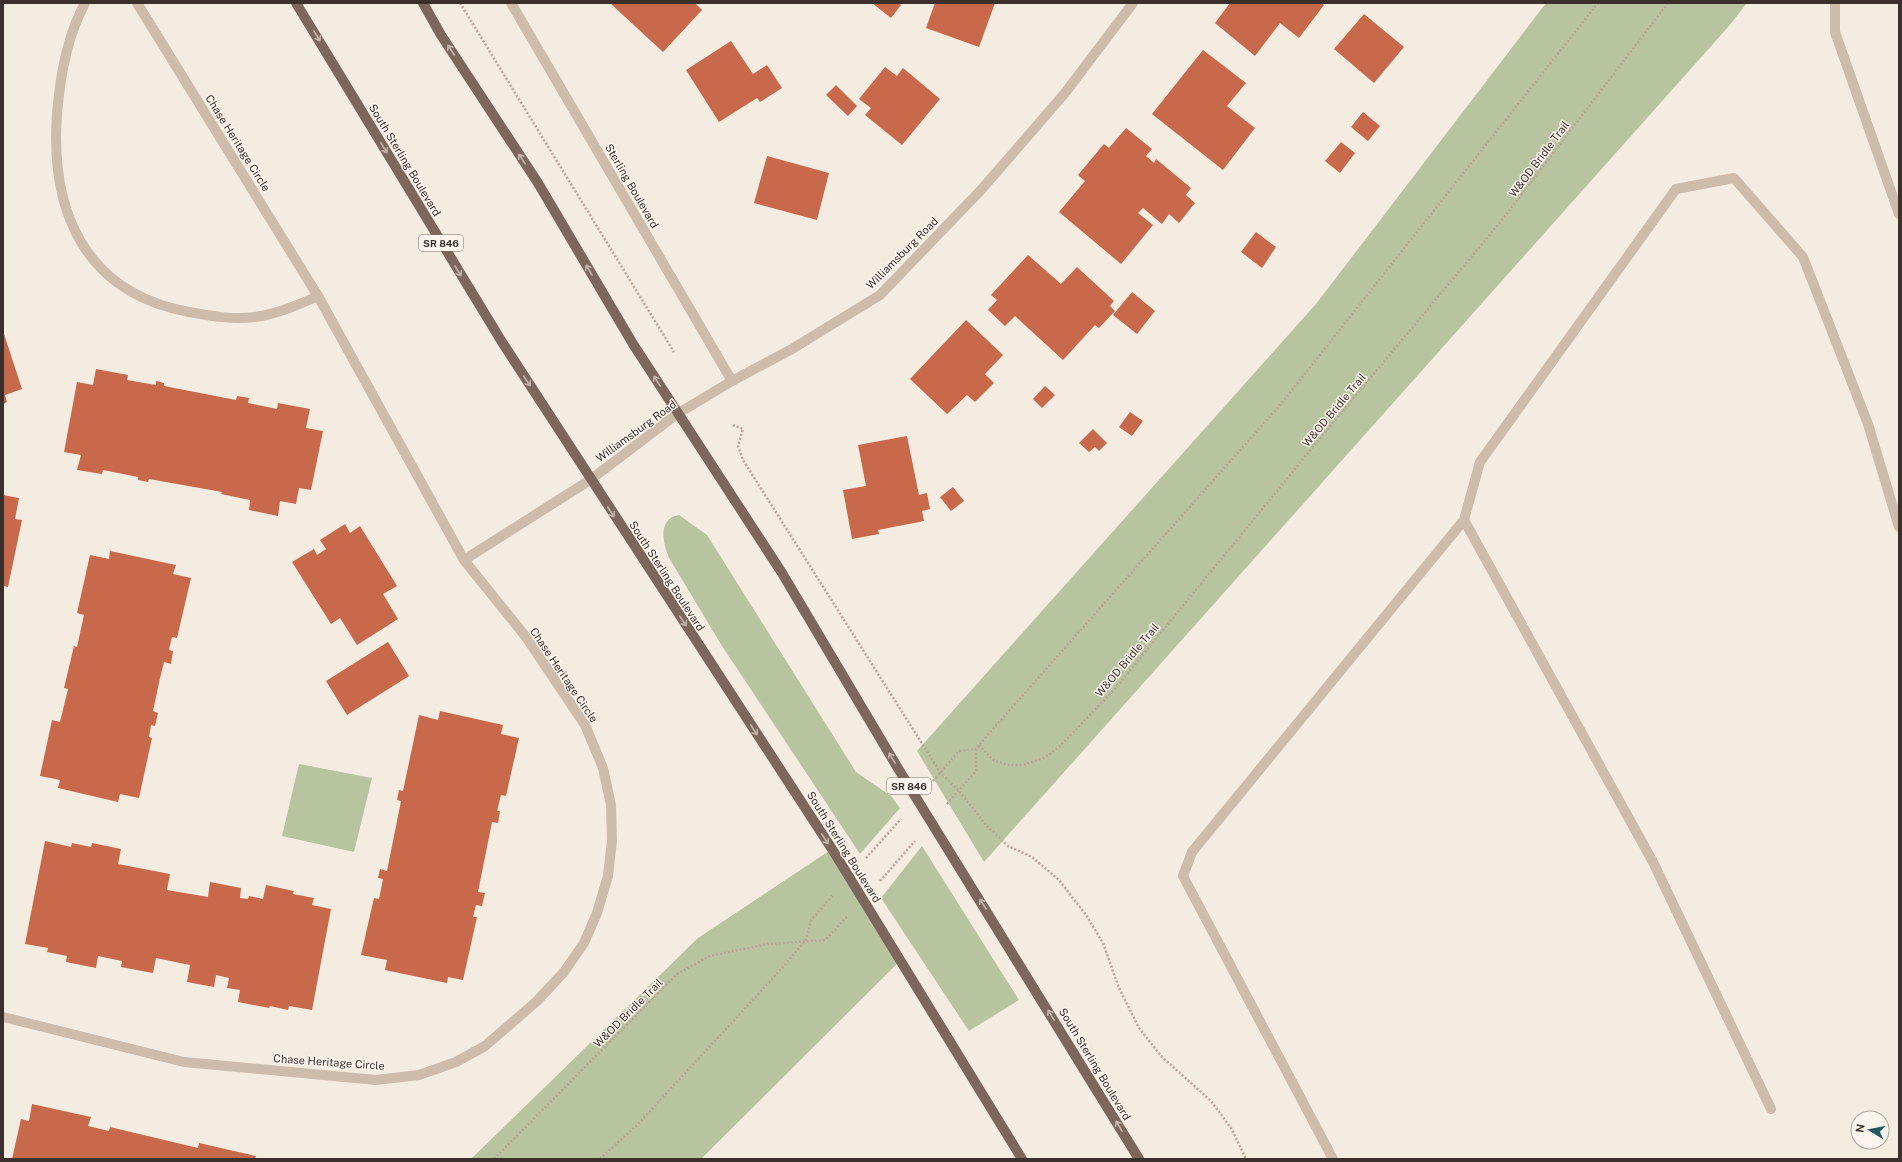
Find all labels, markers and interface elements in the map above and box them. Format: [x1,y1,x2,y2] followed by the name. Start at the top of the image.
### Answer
[313,30,321,42] one-way arrow
[447,45,455,56] one-way arrow
[203,93,273,193] street label: Chase Heritage Circle
[367,102,443,218] street label: South Sterling Boulevard
[1507,119,1571,199] street label: W&OD Bridle Trail
[380,142,388,154] one-way arrow
[603,142,661,230] street label: Sterling Boulevard
[518,153,526,164] one-way arrow
[864,215,940,291] street label: Williamsburg Road
[419,235,463,251] road number: SR 846
[585,264,593,276] one-way arrow
[455,265,463,277] one-way arrow
[1300,371,1368,449] street label: W&OD Bridle Trail
[523,375,531,386] one-way arrow
[652,375,660,387] one-way arrow
[594,398,678,464] street label: Williamsburg Road
[607,507,616,518] one-way arrow
[627,519,707,633] street label: South Sterling Boulevard
[679,615,687,626] one-way arrow
[1093,621,1161,699] street label: W&OD Bridle Trail
[528,625,600,725] street label: Chase Heritage Circle
[750,724,758,735] one-way arrow
[888,752,896,764] one-way arrow
[887,778,931,794] road number: SR 846
[805,789,883,905] street label: South Sterling Boulevard
[821,833,830,844] one-way arrow
[979,899,987,910] one-way arrow
[591,976,665,1050] street label: W&OD Bridle Trail
[1057,1006,1133,1122] street label: South Sterling Boulevard
[1047,1009,1056,1020] one-way arrow
[273,1052,385,1072] street label: Chase Heritage Circle
[1850,1110,1890,1150] north arrow
[1115,1121,1123,1132] one-way arrow
[1853,1123,1867,1134] text: N

